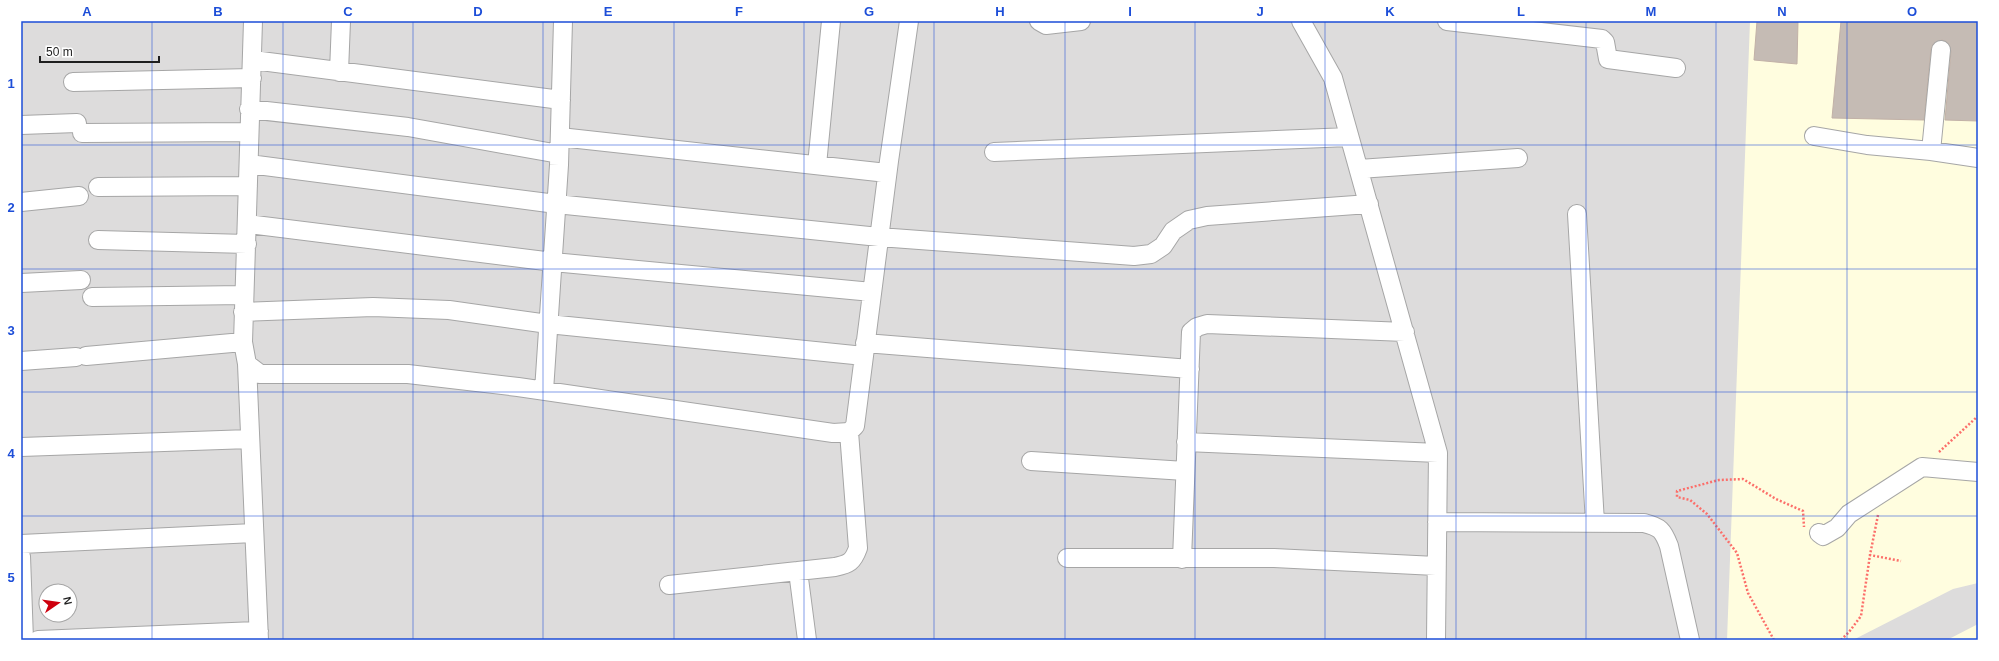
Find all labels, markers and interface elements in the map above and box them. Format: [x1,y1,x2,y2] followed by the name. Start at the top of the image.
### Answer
[82,4,92,19] text: A
[213,4,223,19] text: B
[343,4,353,19] text: C
[473,4,483,19] text: D
[604,4,613,19] text: E
[735,4,743,19] text: F
[864,4,874,19] text: G
[995,4,1005,19] text: H
[1128,4,1132,19] text: I
[1256,4,1264,19] text: J
[1385,4,1395,19] text: K
[1517,4,1525,19] text: L
[1646,4,1656,19] text: M
[1777,4,1787,19] text: N
[1907,4,1917,19] text: O
[40,38,159,64] scale bar
[46,45,73,59] text: 50 m
[7,76,15,91] text: 1
[7,200,15,215] text: 2
[7,323,15,338] text: 3
[7,446,15,461] text: 4
[7,570,15,585] text: 5
[38,583,78,623] north arrow
[61,596,74,606] text: N

